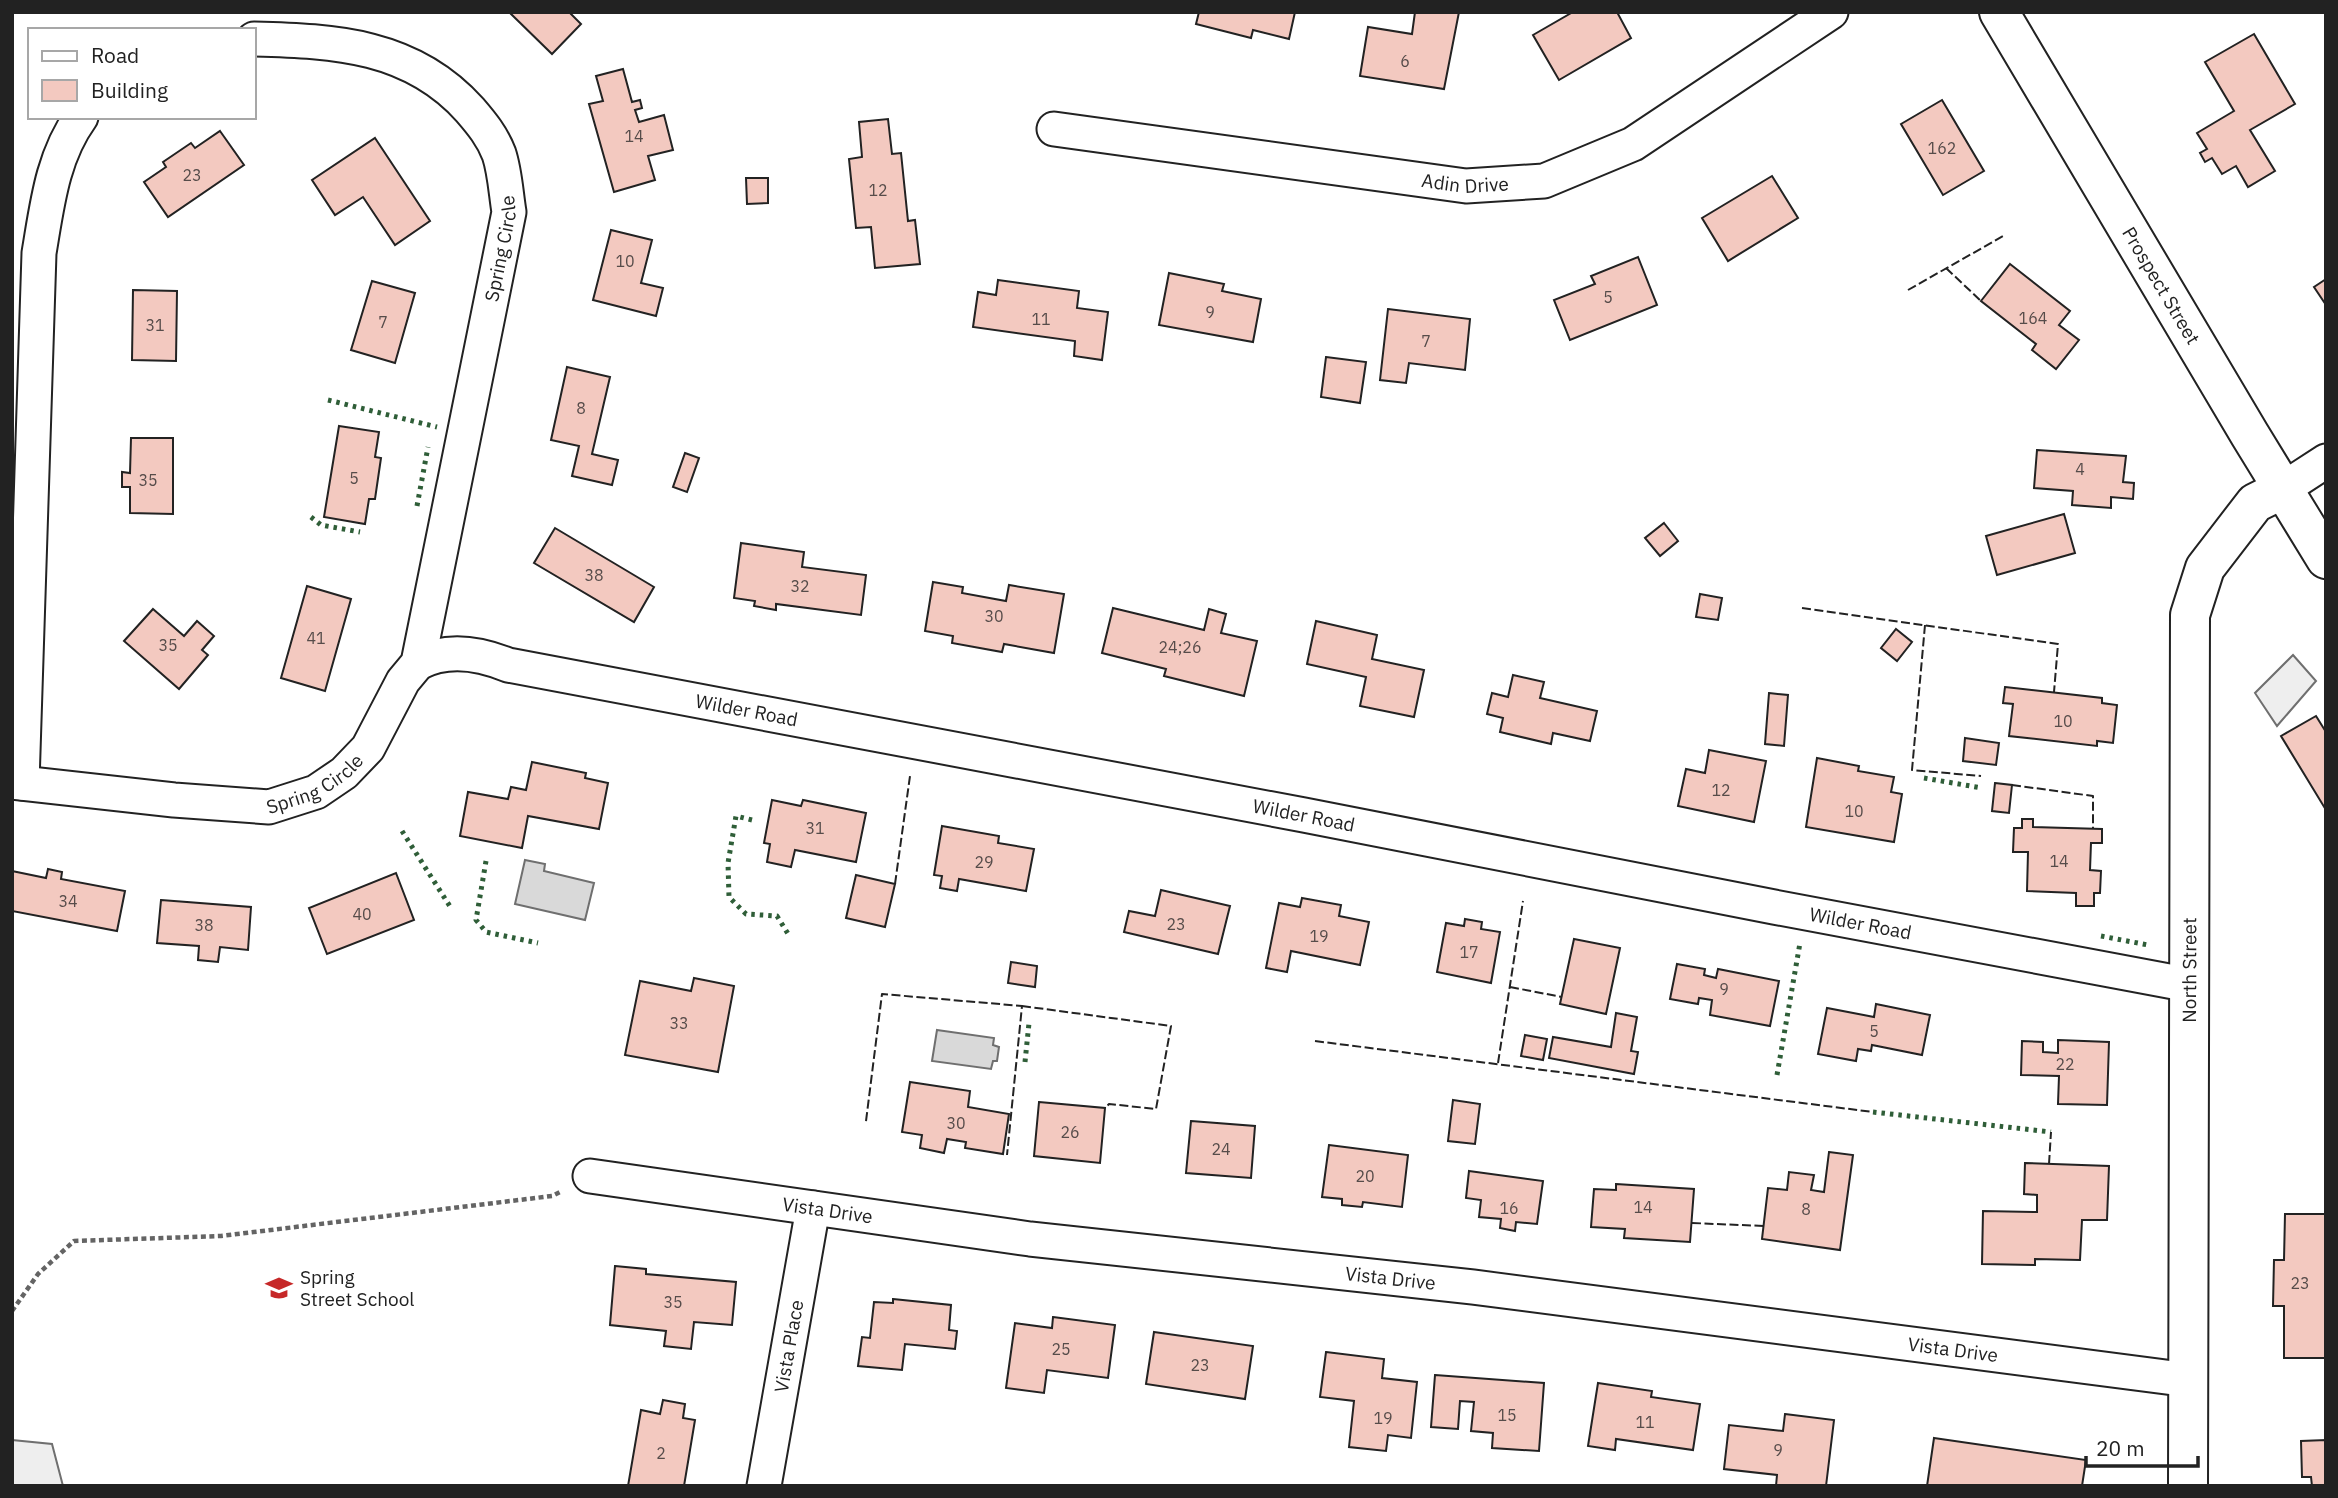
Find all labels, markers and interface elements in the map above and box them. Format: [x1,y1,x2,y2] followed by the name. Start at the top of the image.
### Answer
[28,28,256,119] legend
[91,41,139,69] text: Road
[1400,51,1410,71] house number: 6
[91,76,168,104] text: Building
[624,126,644,146] house number: 14
[1928,138,1956,158] house number: 162
[182,165,202,185] house number: 23
[1420,168,1509,198] street label: Adin Drive
[868,180,888,200] house number: 12
[479,194,521,304] street label: Spring Circle
[2117,222,2205,349] street label: Prospect Street
[615,251,635,271] house number: 10
[1603,287,1613,307] house number: 5
[1205,302,1215,322] house number: 9
[2019,308,2047,328] house number: 164
[1031,309,1051,329] house number: 11
[378,312,388,332] house number: 7
[145,315,165,335] house number: 31
[1421,331,1431,351] house number: 7
[576,398,586,418] house number: 8
[2075,459,2085,479] house number: 4
[349,468,359,488] house number: 5
[138,470,158,490] house number: 35
[584,565,604,585] house number: 38
[790,576,810,596] house number: 32
[984,606,1004,626] house number: 30
[306,628,326,648] house number: 41
[158,635,178,655] house number: 35
[1158,637,1202,657] house number: 24;26
[694,689,800,731] street label: Wilder Road
[2053,711,2073,731] house number: 10
[263,748,368,819] street label: Spring Circle
[1711,780,1731,800] house number: 12
[1251,794,1357,837] street label: Wilder Road
[1844,801,1864,821] house number: 10
[805,818,825,838] house number: 31
[2049,851,2069,871] house number: 14
[974,852,994,872] house number: 29
[58,891,78,911] house number: 34
[1807,902,1914,945] street label: Wilder Road
[352,904,372,924] house number: 40
[1166,914,1186,934] house number: 23
[194,915,214,935] house number: 38
[2177,917,2201,1023] street label: North Street
[1309,926,1329,946] house number: 19
[1459,942,1479,962] house number: 17
[1719,979,1729,999] house number: 9
[669,1013,689,1033] house number: 33
[1869,1021,1879,1041] house number: 5
[2055,1054,2075,1074] house number: 22
[946,1113,966,1133] house number: 30
[1060,1122,1080,1142] house number: 26
[1211,1139,1231,1159] house number: 24
[1355,1166,1375,1186] house number: 20
[781,1192,874,1228] street label: Vista Drive
[1633,1197,1653,1217] house number: 14
[1499,1198,1519,1218] house number: 16
[1801,1199,1811,1219] house number: 8
[1344,1261,1437,1295] street label: Vista Drive
[300,1265,414,1311] place label: Spring Street School
[264,1273,294,1303] school or university icon: Spring Street School
[2290,1273,2310,1293] house number: 23
[663,1292,683,1312] house number: 35
[769,1298,809,1394] street label: Vista Place
[1906,1332,2000,1367] street label: Vista Drive
[1051,1339,1071,1359] house number: 25
[1190,1355,1210,1375] house number: 23
[1497,1405,1517,1425] house number: 15
[1373,1408,1393,1428] house number: 19
[1635,1412,1655,1432] house number: 11
[2086,1424,2198,1468] scale bar
[2096,1434,2145,1462] text: 20 m
[1773,1440,1783,1460] house number: 9
[656,1443,666,1463] house number: 2

